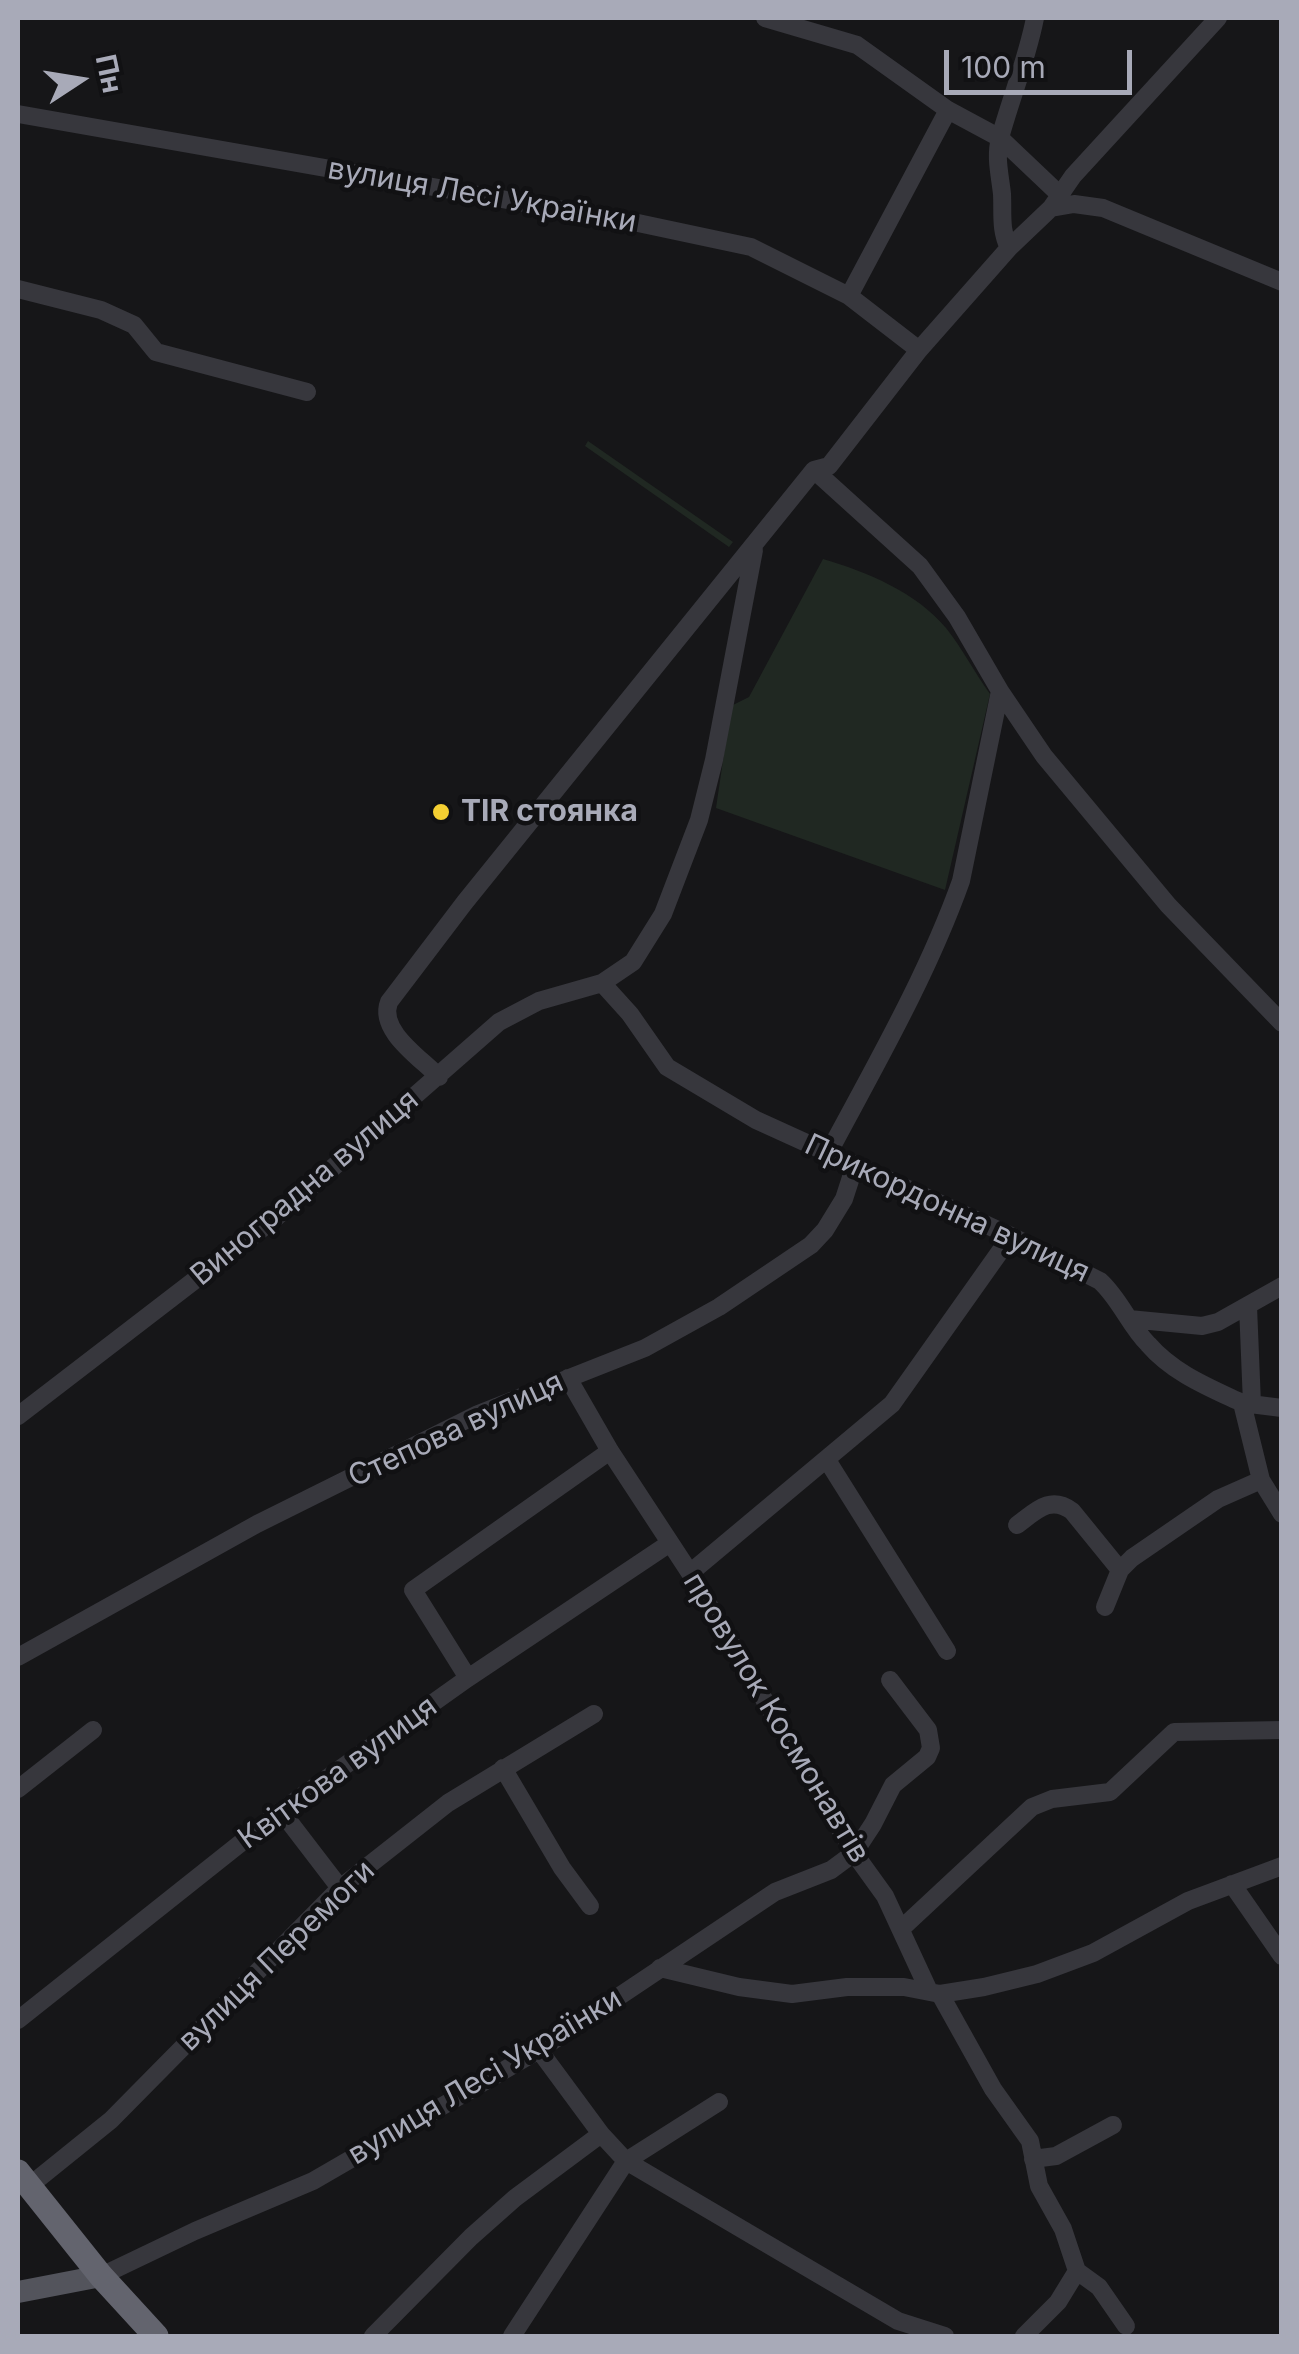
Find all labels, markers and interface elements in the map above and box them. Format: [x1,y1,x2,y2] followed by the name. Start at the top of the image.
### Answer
[30,30,130,130] north arrow
[949,30,1136,92] scale bar
[961,49,1046,85] text: 100 m
[89,51,130,96] text: Пн
[325,151,639,241] street label: вулиця Лесі Українки
[461,794,638,830] place label: TIR стоянка
[430,801,452,823] marker: TIR стоянка
[184,1082,426,1294] street label: Виноградна вулиця
[799,1127,1095,1291] street label: Прикордонна вулиця
[343,1365,569,1495] street label: Степова вулиця
[675,1567,877,1869] street label: провулок Космонавтів
[232,1689,444,1857] street label: Квіткова вулиця
[172,1853,382,2059] street label: вулиця Перемоги
[342,1981,628,2173] street label: вулиця Лесі Українки

